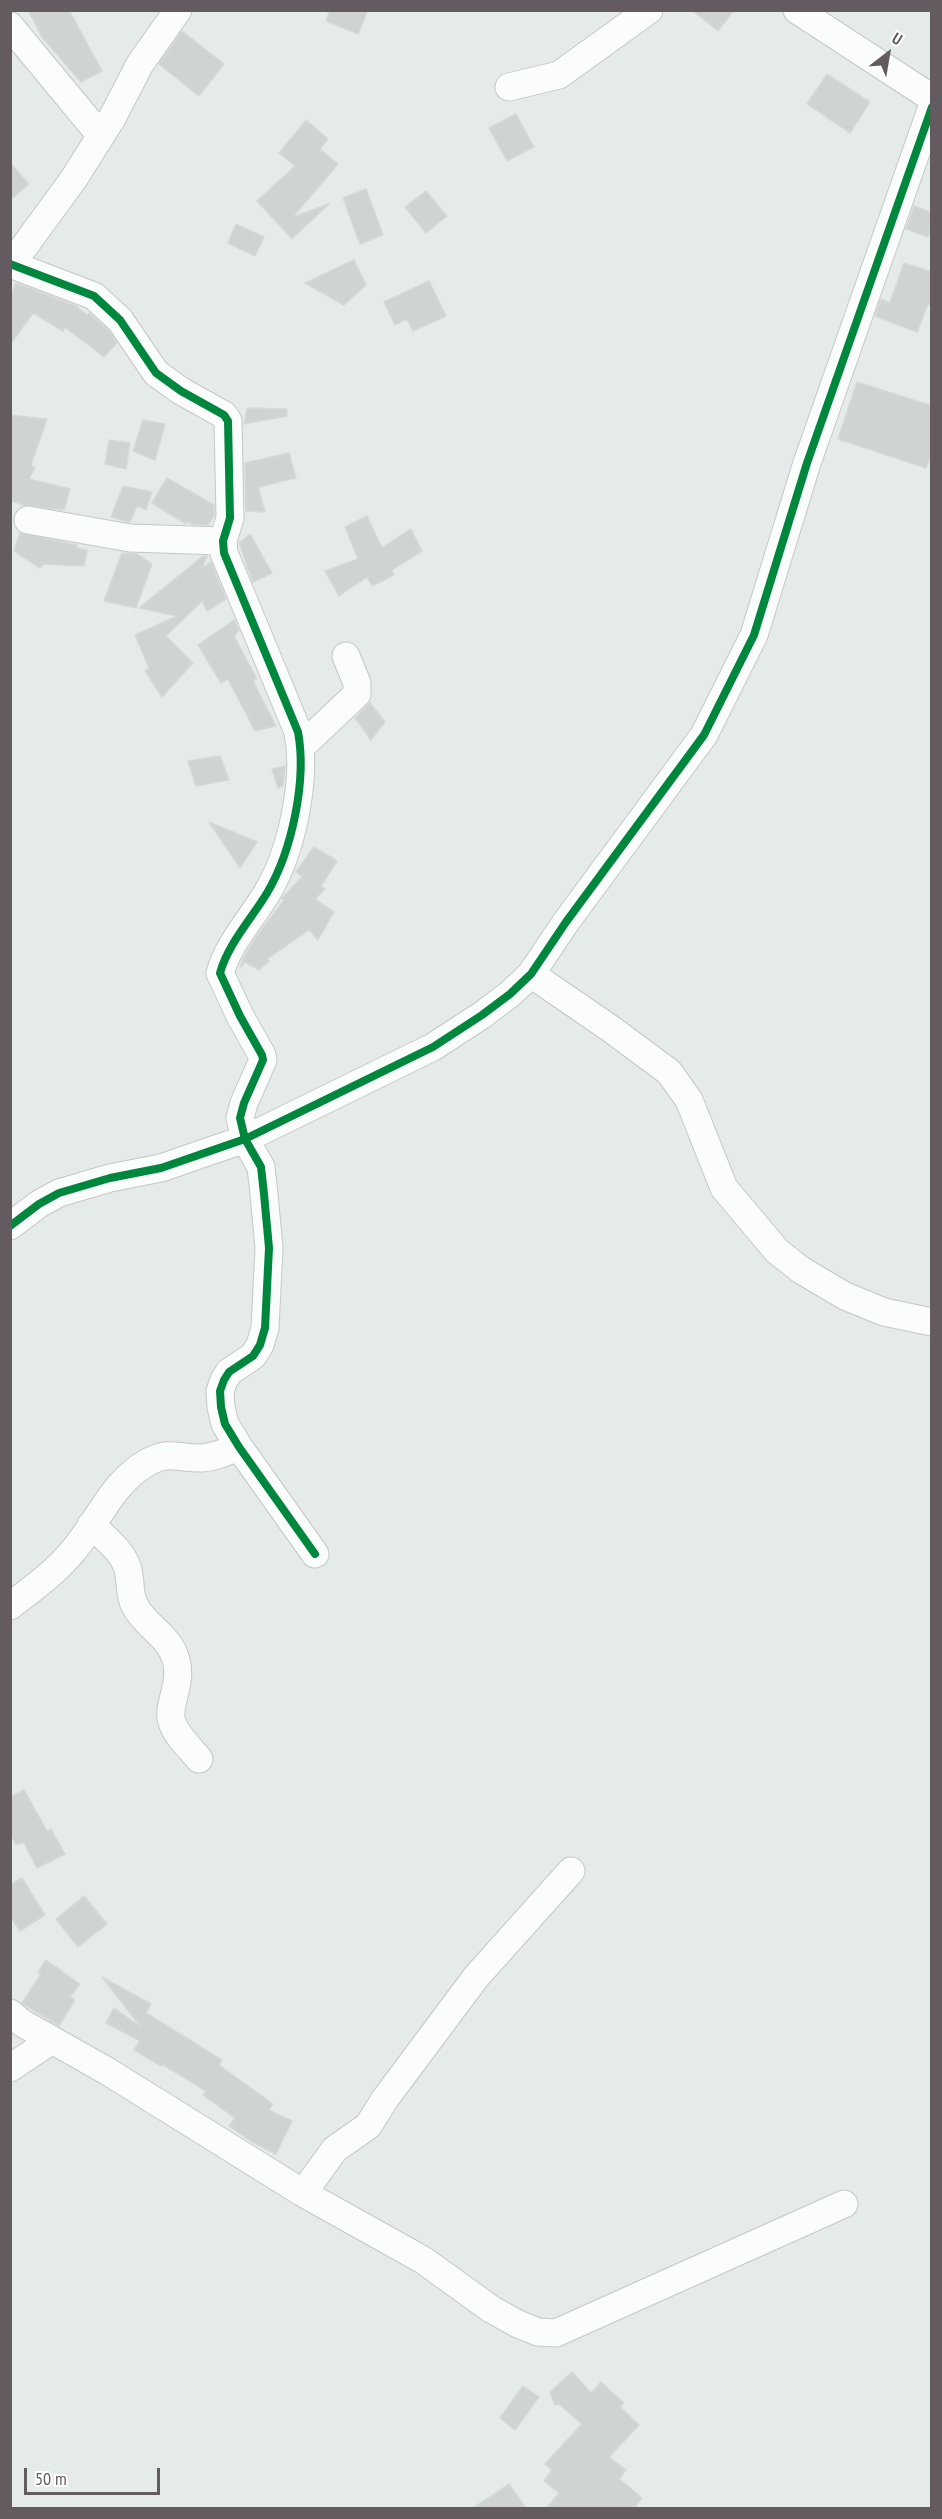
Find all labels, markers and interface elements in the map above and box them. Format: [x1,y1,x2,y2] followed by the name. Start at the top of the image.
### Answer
[858,24,918,84] north arrow
[889,28,906,49] text: U
[27,2456,164,2494] scale bar
[35,2467,67,2490] text: 50 m

